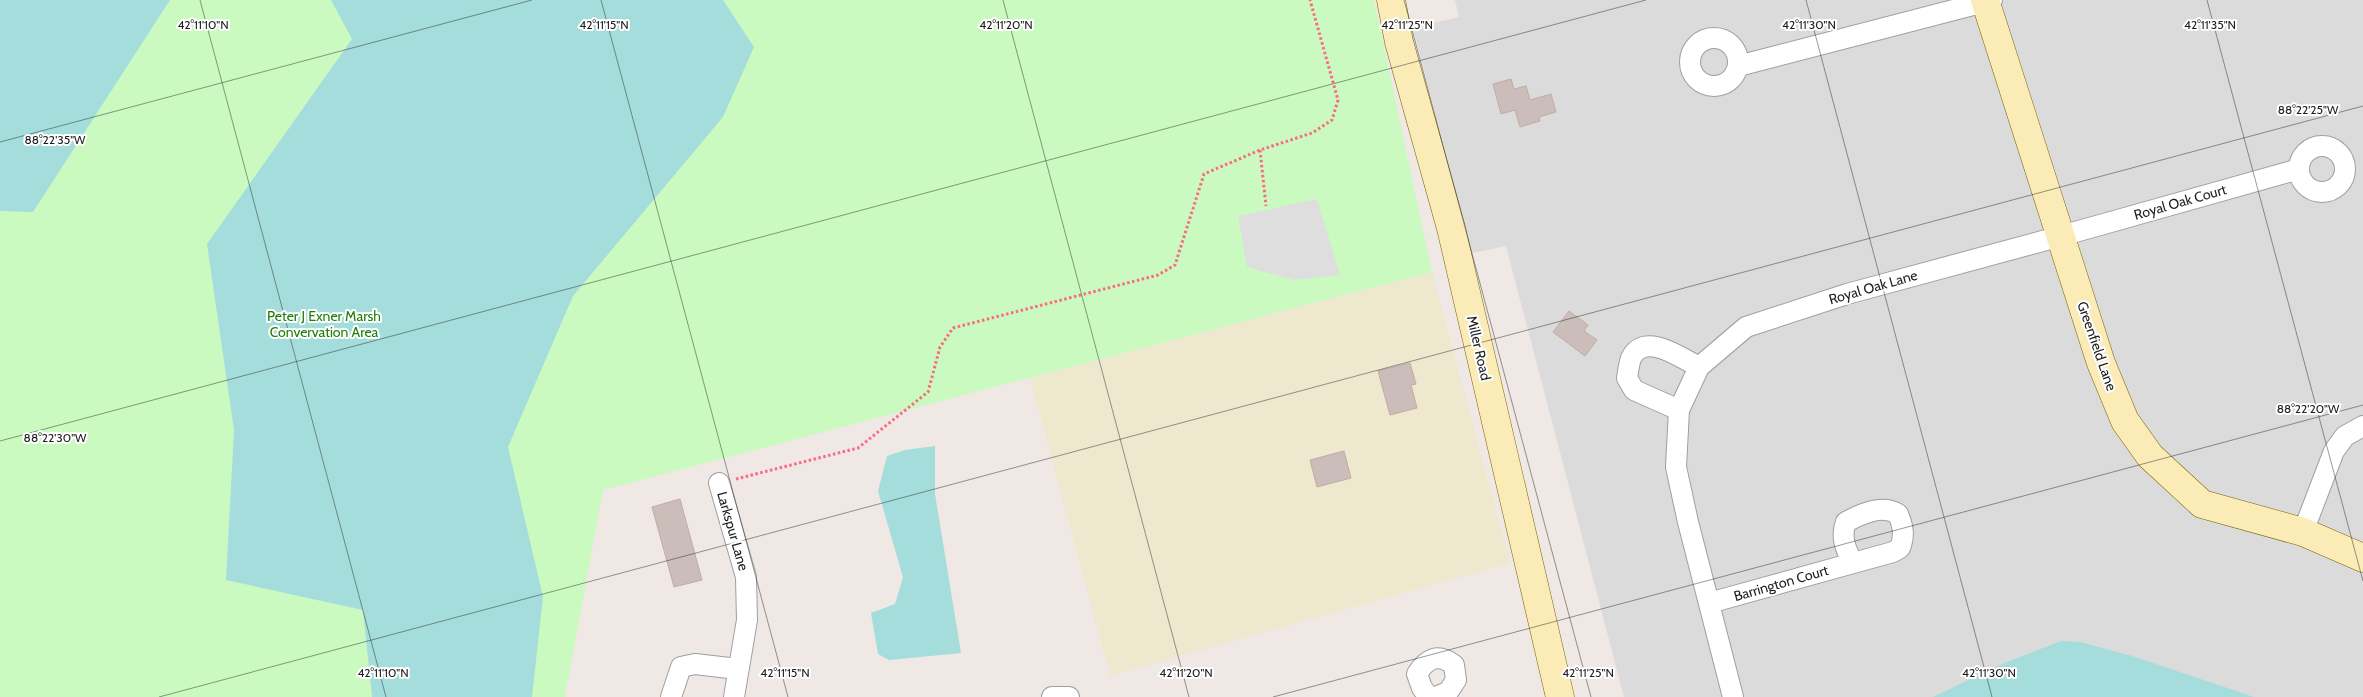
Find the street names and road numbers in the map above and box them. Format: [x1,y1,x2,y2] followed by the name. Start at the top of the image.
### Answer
[2132,180,2229,224] street label: Royal Oak Court
[1827,266,1919,308] street label: Royal Oak Lane
[2073,299,2121,393] street label: Greenfield Lane
[1463,314,1495,382] street label: Miller Road
[713,489,753,573] street label: Larkspur Lane
[1732,561,1831,605] street label: Barrington Court

